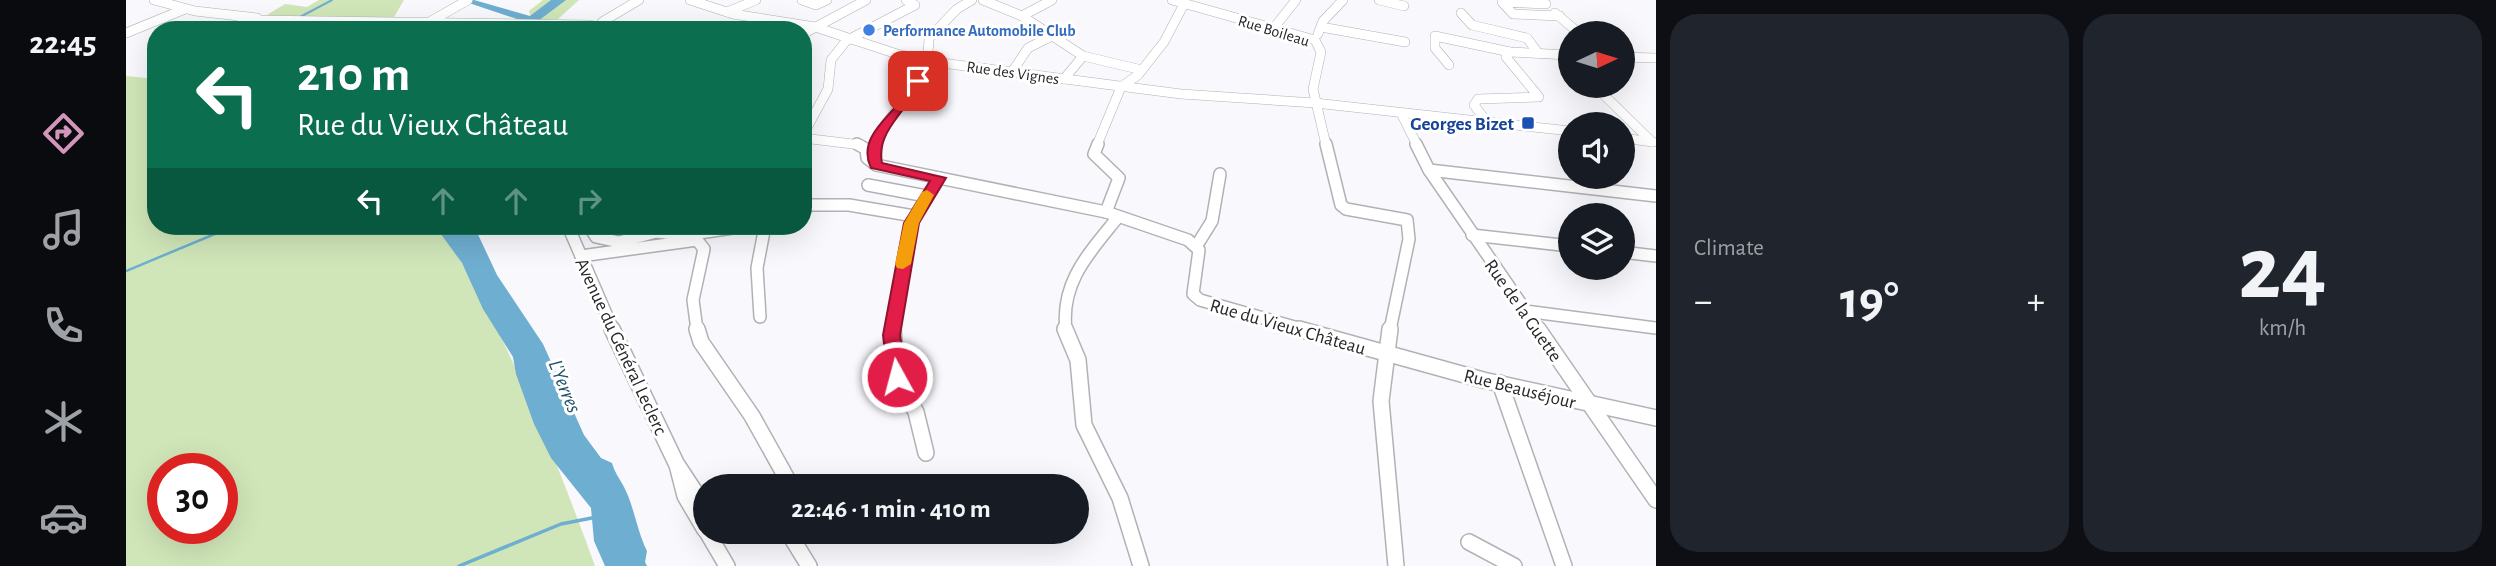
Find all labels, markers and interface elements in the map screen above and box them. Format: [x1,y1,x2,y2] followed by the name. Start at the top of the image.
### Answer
[1236,13,1311,49] street label: Rue Boileau
[1558,21,1634,98] north arrow
[1558,21,1635,280] map controls
[861,22,877,38] marker: Performance Automobile Club
[883,23,1076,39] place label: Performance Automobile Club
[29,27,97,59] text: 22:45
[182,49,273,140] icon: left
[297,51,410,100] text: 210 m
[888,51,948,111] pin
[966,59,1060,87] street label: Rue des Vignes
[899,62,937,100] icon: arrive
[39,109,88,158] icon: directions
[297,109,568,141] text: Rue du Vieux Château
[1558,112,1635,189] button: sound
[1410,115,1515,134] place label: Georges Bizet
[1520,115,1536,131] marker: Georges Bizet
[351,182,389,220] icon: left
[424,182,462,220] icon: ahead
[497,182,535,220] icon: ahead
[570,182,608,220] icon: right
[1558,203,1635,280] button: layers
[39,205,88,254] icon: music
[2238,224,2327,315] text: 24
[1694,237,1764,260] text: Climate
[571,255,670,438] street label: Avenue du Général Leclerc
[1481,256,1565,366] street label: Rue de la Guette
[1840,275,1899,327] text: 19°
[1694,283,1712,321] text: −
[2027,283,2045,321] text: +
[1208,296,1368,359] street label: Rue du Vieux Château
[39,301,88,350] icon: phone
[2259,317,2306,340] text: km/h
[860,340,934,414] position arrow
[544,357,585,416] water label: L'Yerres
[1462,366,1578,413] street label: Rue Beauséjour
[39,397,88,446] icon: climate
[147,453,238,544] speed limit sign: 30
[39,493,88,542] icon: car
[791,496,991,522] text: 22:46 · 1 min · 410 m

